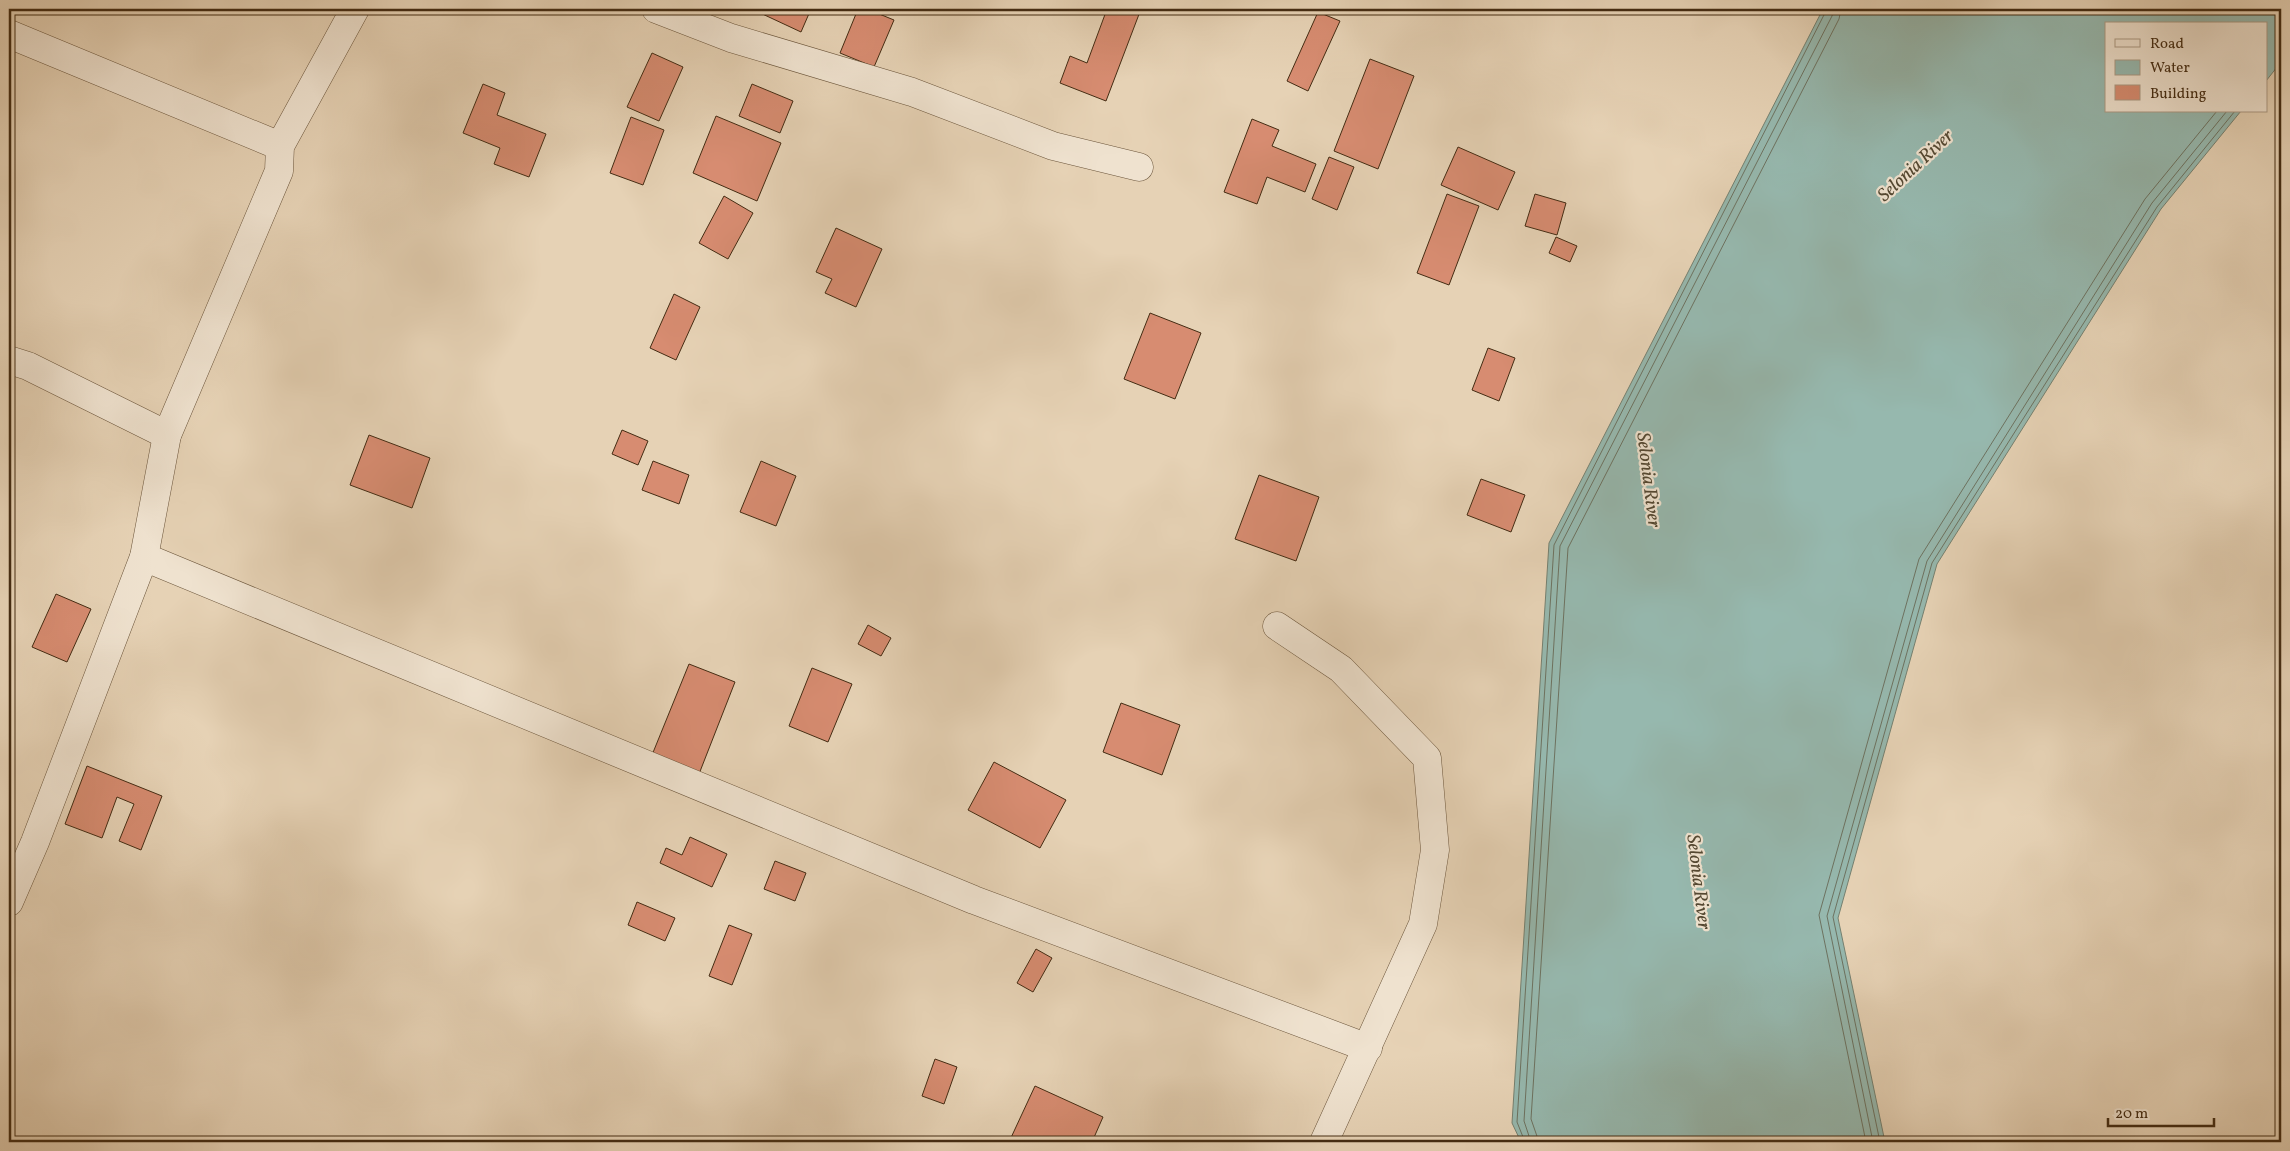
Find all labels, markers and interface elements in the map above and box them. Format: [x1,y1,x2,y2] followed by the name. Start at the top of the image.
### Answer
[2105,22,2268,112] legend
[2150,34,2184,55] text: Road
[2150,58,2190,79] text: Water
[2150,84,2207,105] text: Building
[1872,123,1960,208] water label: Selonia River
[1629,431,1667,530] water label: Selonia River
[1679,833,1717,932] water label: Selonia River
[2108,1096,2214,1128] scale bar
[2115,1104,2148,1125] text: 20 m

